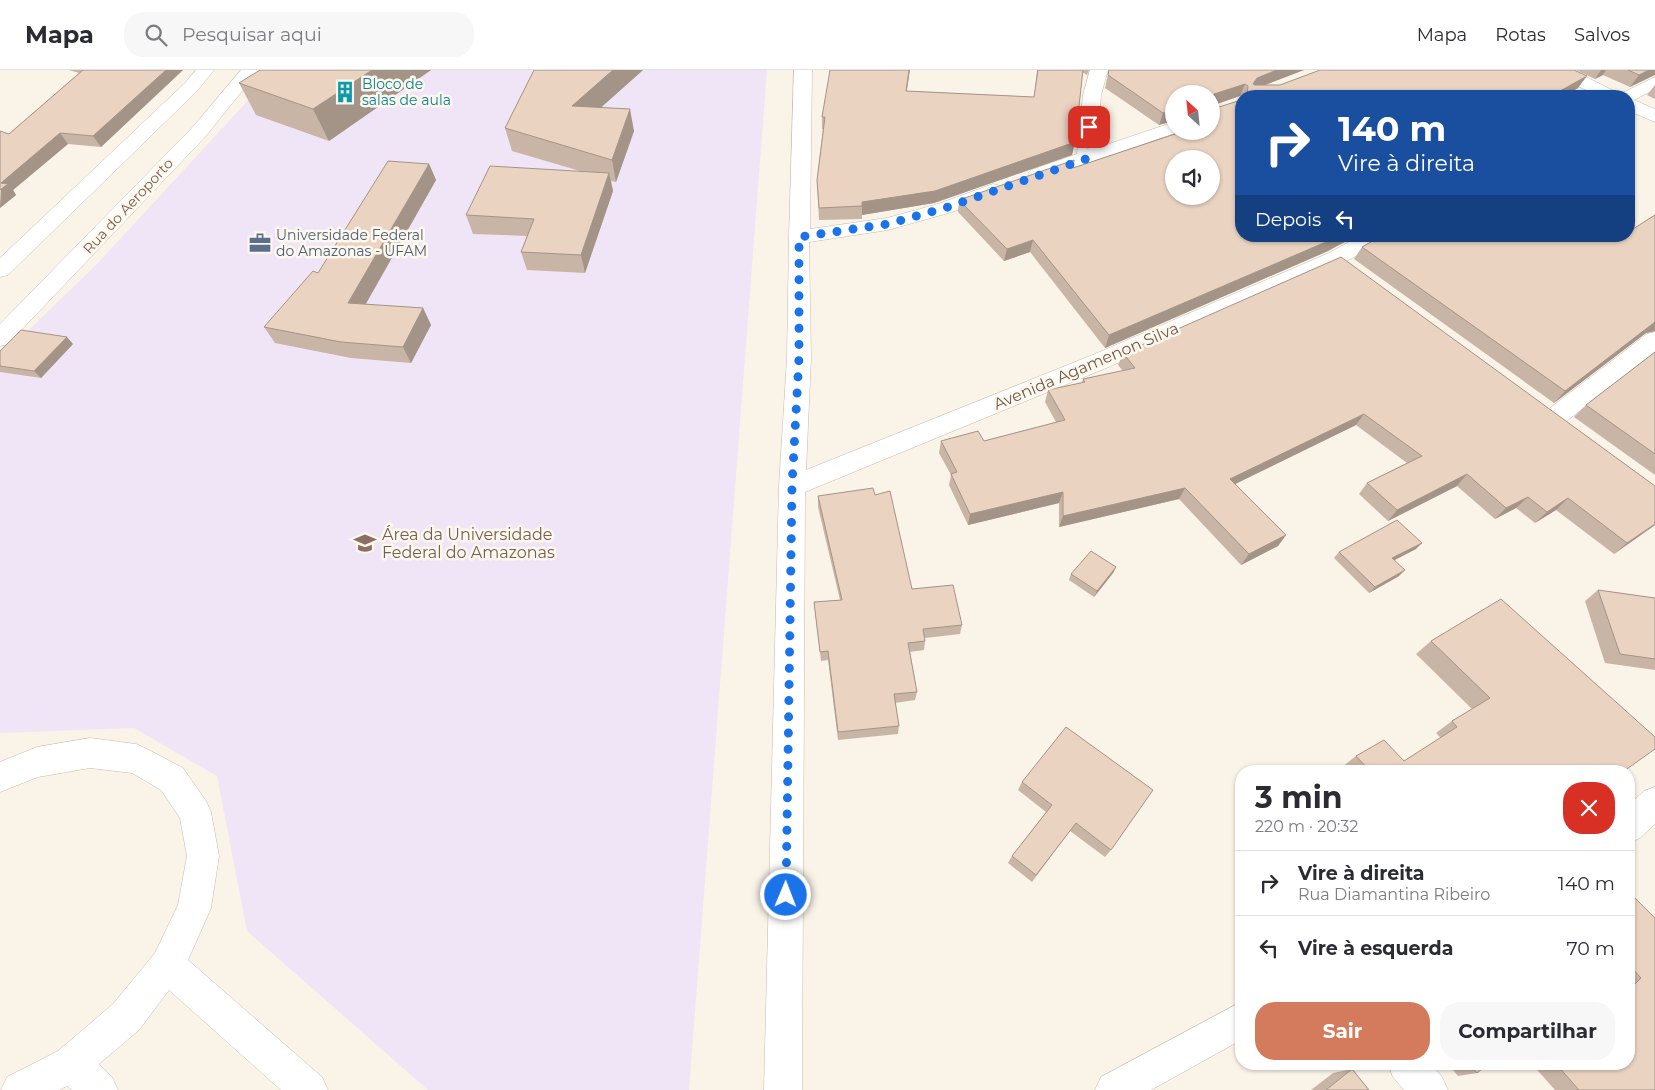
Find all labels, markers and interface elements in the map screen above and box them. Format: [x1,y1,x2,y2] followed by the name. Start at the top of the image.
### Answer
[124,12,474,57] search box
[25,20,94,49] text: Mapa
[142,21,170,49] icon: search
[182,23,322,46] text: Pesquisar aqui
[1417,24,1467,46] text: Mapa
[1495,24,1546,46] text: Rotas
[1574,24,1630,46] text: Salvos
[362,75,451,109] place label: Bloco de salas de aula
[332,79,358,105] building icon: Bloco de salas de aula
[1165,85,1220,140] north arrow
[1165,85,1220,205] map controls
[1068,106,1110,148] pin
[1338,107,1446,150] text: 140 m
[1255,110,1320,175] icon: right
[1075,113,1103,141] icon: arrive
[1165,150,1220,205] button: sound
[1338,150,1475,177] text: Vire à direita
[79,154,177,258] street label: Rua do Aeroporto
[1331,205,1359,233] icon: left
[1255,208,1321,231] text: Depois
[276,226,427,260] place label: Universidade Federal do Amazonas - UFAM
[247,230,273,256] office icon: Universidade Federal do Amazonas - UFAM
[991,318,1181,414] street label: Avenida Agamenon Silva
[382,525,555,562] place label: Área da Universidade Federal do Amazonas
[352,530,378,556] school or university icon: Área da Universidade Federal do Amazonas
[1255,779,1342,816] text: 3 min
[1563,782,1615,834] button: close
[1255,817,1358,836] text: 220 m · 20:32
[1298,862,1425,885] text: Vire à direita
[759,868,811,920] position arrow
[1255,869,1283,897] icon: right
[1558,872,1615,895] text: 140 m
[1298,885,1490,904] text: Rua Diamantina Ribeiro
[1255,934,1283,962] icon: left
[1298,937,1453,960] text: Vire à esquerda
[1566,937,1615,960] text: 70 m
[1255,1002,1430,1060] button: Sair
[1440,1002,1615,1060] button: Compartilhar

